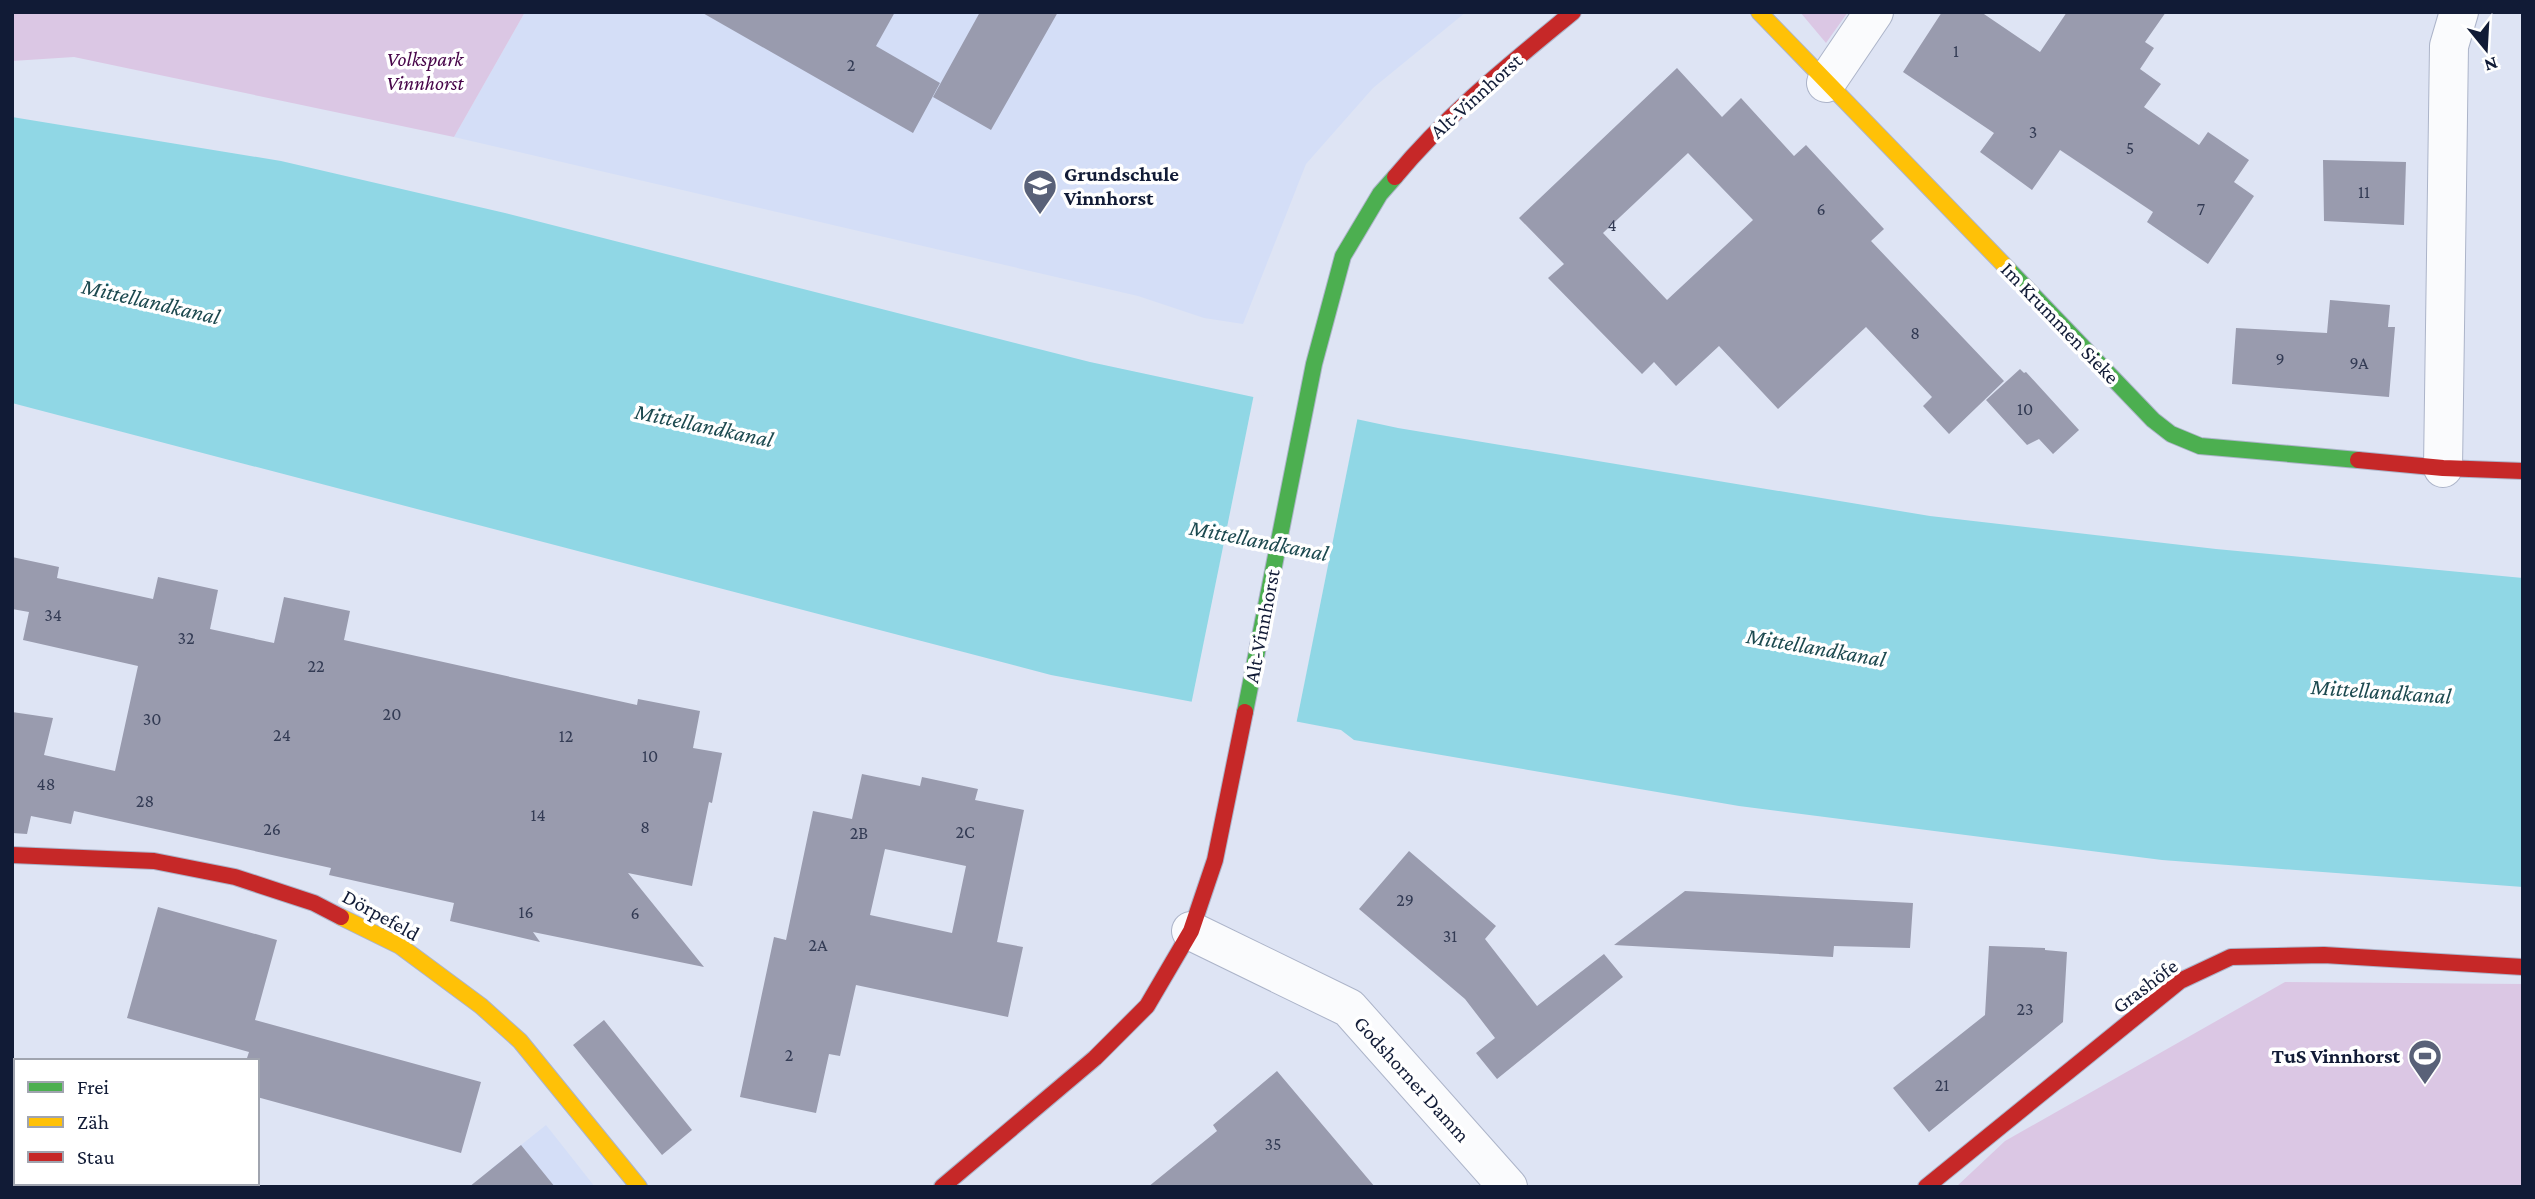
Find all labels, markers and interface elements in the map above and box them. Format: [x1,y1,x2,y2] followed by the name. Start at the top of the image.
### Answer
[2451,14,2521,84] north arrow
[1953,41,1959,61] house number: 1
[386,47,465,95] park label: Volkspark Vinnhorst
[1425,48,1528,144] street label: Alt-Vinnhorst
[2482,53,2501,77] text: N
[847,55,855,75] house number: 2
[2029,122,2037,142] house number: 3
[2126,138,2134,158] house number: 5
[1063,162,1179,210] place label: Grundschule Vinnhorst
[1021,167,1059,216] school or university icon: Grundschule Vinnhorst
[2358,182,2370,202] house number: 11
[1816,199,1826,219] house number: 6
[2197,199,2205,219] house number: 7
[1607,215,1617,235] house number: 4
[1996,257,2124,389] street label: Im Krummen Sieke
[78,272,223,330] water label: Mittellandkanal
[1910,323,1920,343] house number: 8
[2275,349,2285,369] house number: 9
[2349,353,2369,373] house number: 9A
[631,397,776,452] water label: Mittellandkanal
[2017,399,2033,419] house number: 10
[1186,514,1331,566] water label: Mittellandkanal
[1239,566,1285,685] street label: Alt-Vinnhorst
[44,605,62,625] house number: 34
[1743,622,1888,672] water label: Mittellandkanal
[177,628,195,648] house number: 32
[307,656,325,676] house number: 22
[2309,673,2453,709] water label: Mittellandkanal
[383,704,401,724] house number: 20
[143,709,161,729] house number: 30
[273,725,291,745] house number: 24
[559,726,573,746] house number: 12
[642,746,658,766] house number: 10
[37,774,55,794] house number: 48
[136,791,154,811] house number: 28
[530,805,546,825] house number: 14
[640,817,650,837] house number: 8
[263,819,281,839] house number: 26
[955,822,975,842] house number: 2C
[850,823,868,843] house number: 2B
[338,884,424,946] street label: Dörpefeld
[1396,890,1414,910] house number: 29
[518,902,534,922] house number: 16
[630,903,640,923] house number: 6
[1443,926,1457,946] house number: 31
[809,935,828,955] house number: 2A
[2108,954,2182,1018] street label: Grashöfe
[2016,999,2034,1019] house number: 23
[1349,1011,1475,1147] street label: Godshorner Damm
[2406,1037,2444,1086] sports icon: TuS Vinnhorst
[2271,1044,2400,1068] place label: TuS Vinnhorst
[785,1045,793,1065] house number: 2
[14,1059,259,1185] legend
[77,1075,109,1099] text: Frei
[1935,1075,1949,1095] house number: 21
[77,1110,109,1134] text: Zäh
[1264,1134,1282,1154] house number: 35
[77,1145,115,1169] text: Stau

